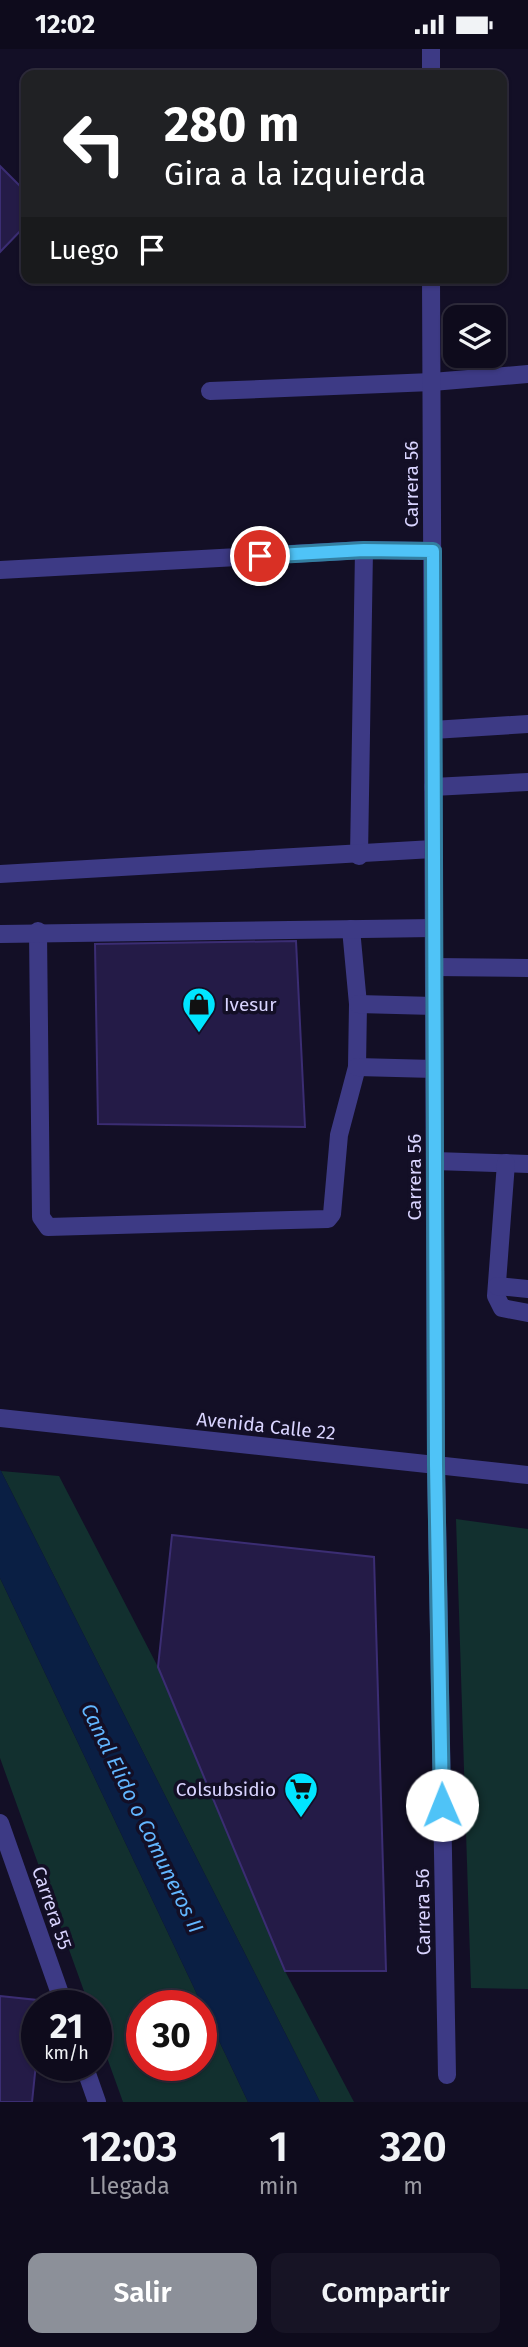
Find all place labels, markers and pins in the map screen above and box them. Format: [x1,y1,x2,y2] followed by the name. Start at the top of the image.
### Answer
[230,526,290,586] pin
[180,985,218,1034] shop icon: Ivesur
[224,993,277,1016] place label: Ivesur
[282,1770,320,1819] supermarket icon: Colsubsidio
[176,1778,276,1801] place label: Colsubsidio

